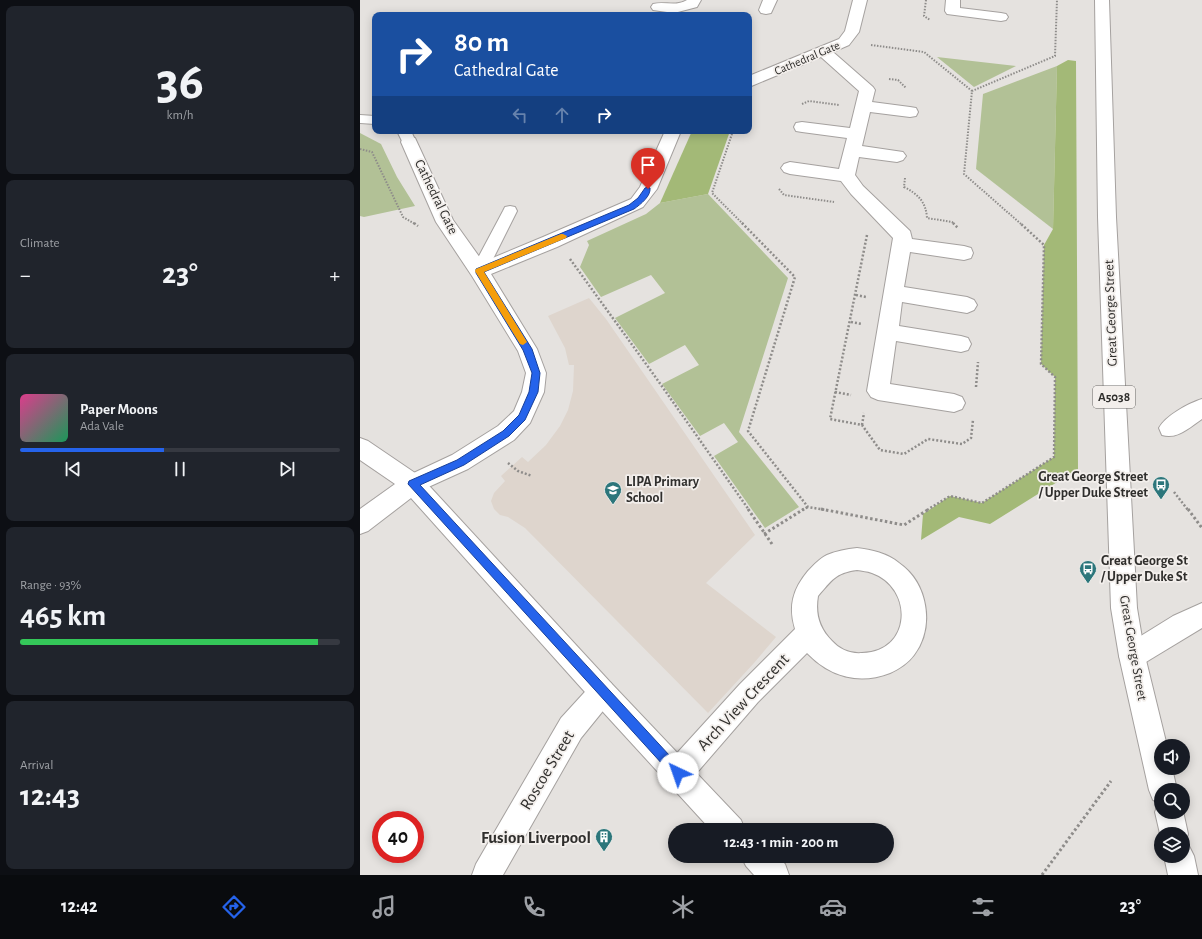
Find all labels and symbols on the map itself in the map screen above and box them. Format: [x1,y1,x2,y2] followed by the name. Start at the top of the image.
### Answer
[773,39,841,77] street label: Cathedral Gate
[631,148,665,189] pin
[412,157,460,237] street label: Cathedral Gate
[1102,259,1120,367] street label: Great George Street
[1093,386,1135,408] road number: A5038
[1038,470,1148,500] place label: Great George Street / Upper Duke Street
[626,475,700,505] place label: LIPA Primary School
[1151,475,1171,500] bus stop icon: Great George Street / Upper Duke Street
[603,480,623,505] school or university icon: LIPA Primary School
[1100,554,1188,584] place label: Great George St / Upper Duke St
[1078,559,1098,584] bus stop icon: Great George St / Upper Duke St
[1117,594,1149,702] street label: Great George Street
[694,650,793,754] street label: Arch View Crescent
[517,727,578,813] street label: Roscoe Street
[657,752,699,794] position arrow
[372,811,424,863] speed limit sign: 40
[594,827,614,852] building icon: Fusion Liverpool
[481,829,591,846] place label: Fusion Liverpool

